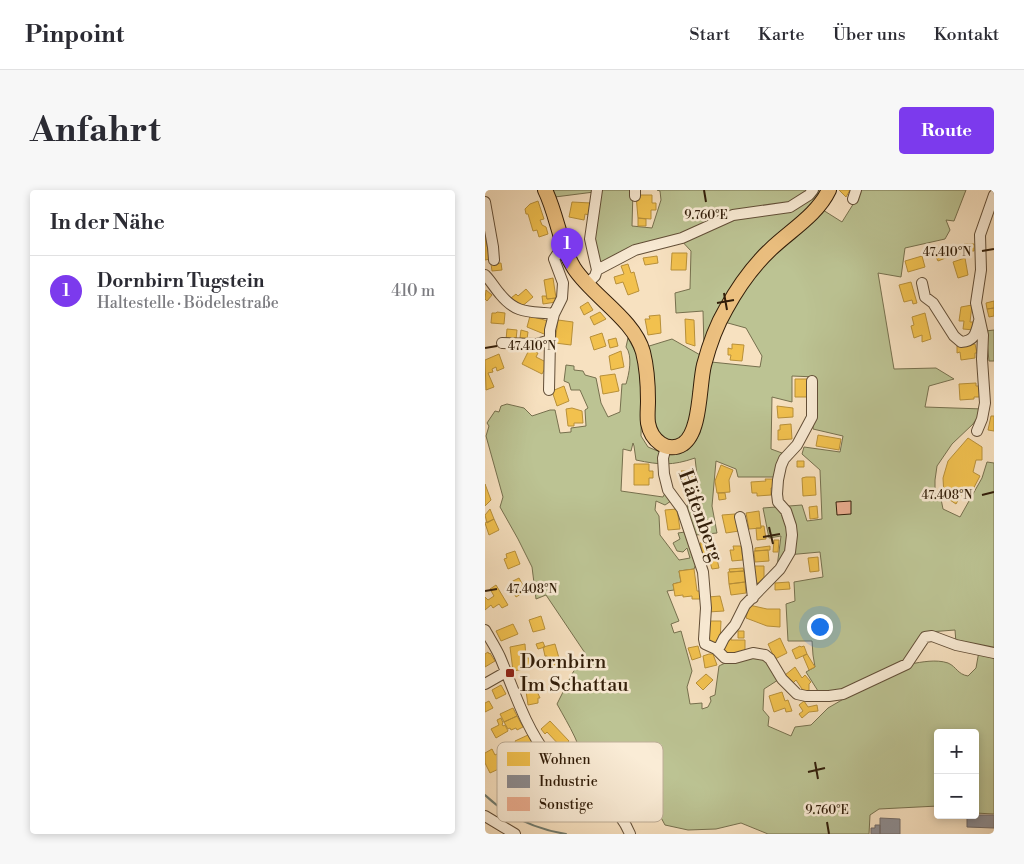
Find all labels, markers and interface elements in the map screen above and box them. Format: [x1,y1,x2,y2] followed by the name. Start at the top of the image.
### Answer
[25,20,124,50] text: Pinpoint
[689,23,730,46] text: Start
[758,23,805,46] text: Karte
[833,23,906,46] text: Über uns
[934,23,999,46] text: Kontakt
[899,107,994,154] button: Route
[30,109,161,152] text: Anfahrt
[684,208,728,223] text: 9.760°E
[50,210,165,236] text: In der Nähe
[551,228,583,269] pin: 1
[923,245,971,260] text: 47.410°N
[97,269,264,293] text: Dornbirn Tugstein
[62,281,70,301] text: 1
[391,281,435,301] text: 410 m
[97,293,279,313] text: Haltestelle · Bödelestraße
[508,339,556,354] text: 47.410°N
[672,467,728,566] street label: Häfenberg
[922,488,972,503] text: 47.408°N
[507,582,557,597] text: 47.408°N
[807,614,833,640] your location
[520,650,629,698] place label: Dornbirn Im Schattau
[504,667,516,679] marker: Dornbirn Im Schattau
[934,729,979,819] map controls
[934,729,979,774] button: +
[497,742,663,822] legend
[538,751,591,769] text: Wohnen
[539,773,598,791] text: Industrie
[934,774,979,819] button: −
[539,796,593,814] text: Sonstige
[805,803,849,818] text: 9.760°E

